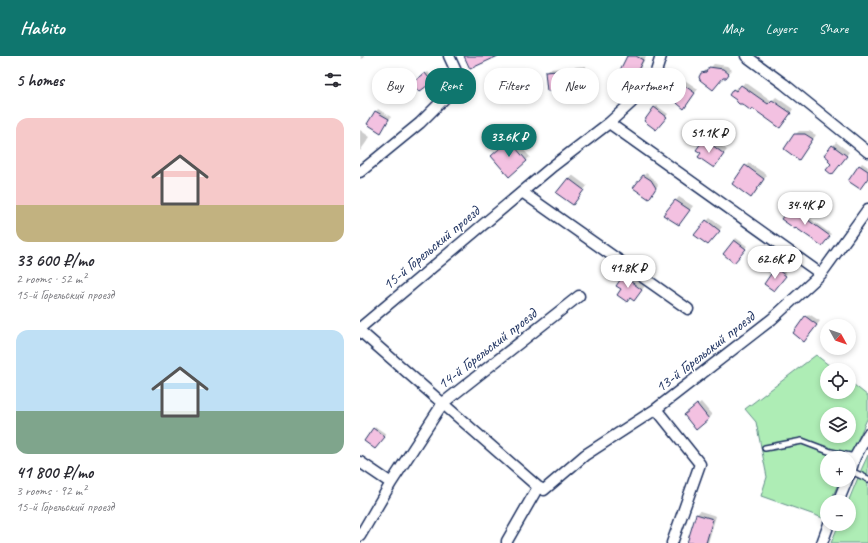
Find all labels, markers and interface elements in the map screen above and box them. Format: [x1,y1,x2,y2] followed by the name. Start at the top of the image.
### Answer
[20,16,65,40] text: Habito
[722,20,744,37] text: Map
[766,20,797,37] text: Layers
[819,20,848,37] text: Share
[372,68,417,104] chip: Buy
[425,68,476,104] chip: Rent
[484,68,543,104] chip: Filters
[551,68,599,104] chip: New
[607,68,686,104] chip: Apartment
[322,69,344,91] icon: filters
[16,70,64,91] text: 5 homes
[672,120,746,154] pin: 51.1K ₽
[472,124,546,158] pin: 33.6K ₽
[691,125,727,141] text: 51.1K ₽
[491,129,527,145] text: 33.6K ₽
[144,144,216,216] icon: home
[768,192,842,226] pin: 34.4K ₽
[787,197,823,213] text: 34.4K ₽
[378,201,485,294] street label: 15-й Горельский проезд
[738,246,812,280] pin: 62.6K ₽
[16,250,93,271] text: 33 600 ₽/mo
[756,251,794,267] text: 62.6K ₽
[591,255,665,289] pin: 41.8K ₽
[610,260,646,276] text: 41.8K ₽
[16,271,86,287] text: 2 rooms · 52 m²
[16,287,114,303] text: 15-й Горельский проезд
[433,303,542,394] street label: 14-й Горельский проезд
[651,306,760,397] street label: 13-й Горельский проезд
[820,319,856,355] north arrow
[820,319,856,531] map controls
[144,356,216,428] icon: home
[820,363,856,399] button: locate
[820,407,856,443] button: layers
[820,451,856,487] button: +
[16,462,93,483] text: 41 800 ₽/mo
[16,483,86,499] text: 3 rooms · 92 m²
[820,495,856,531] button: −
[16,499,114,515] text: 15-й Горельский проезд

